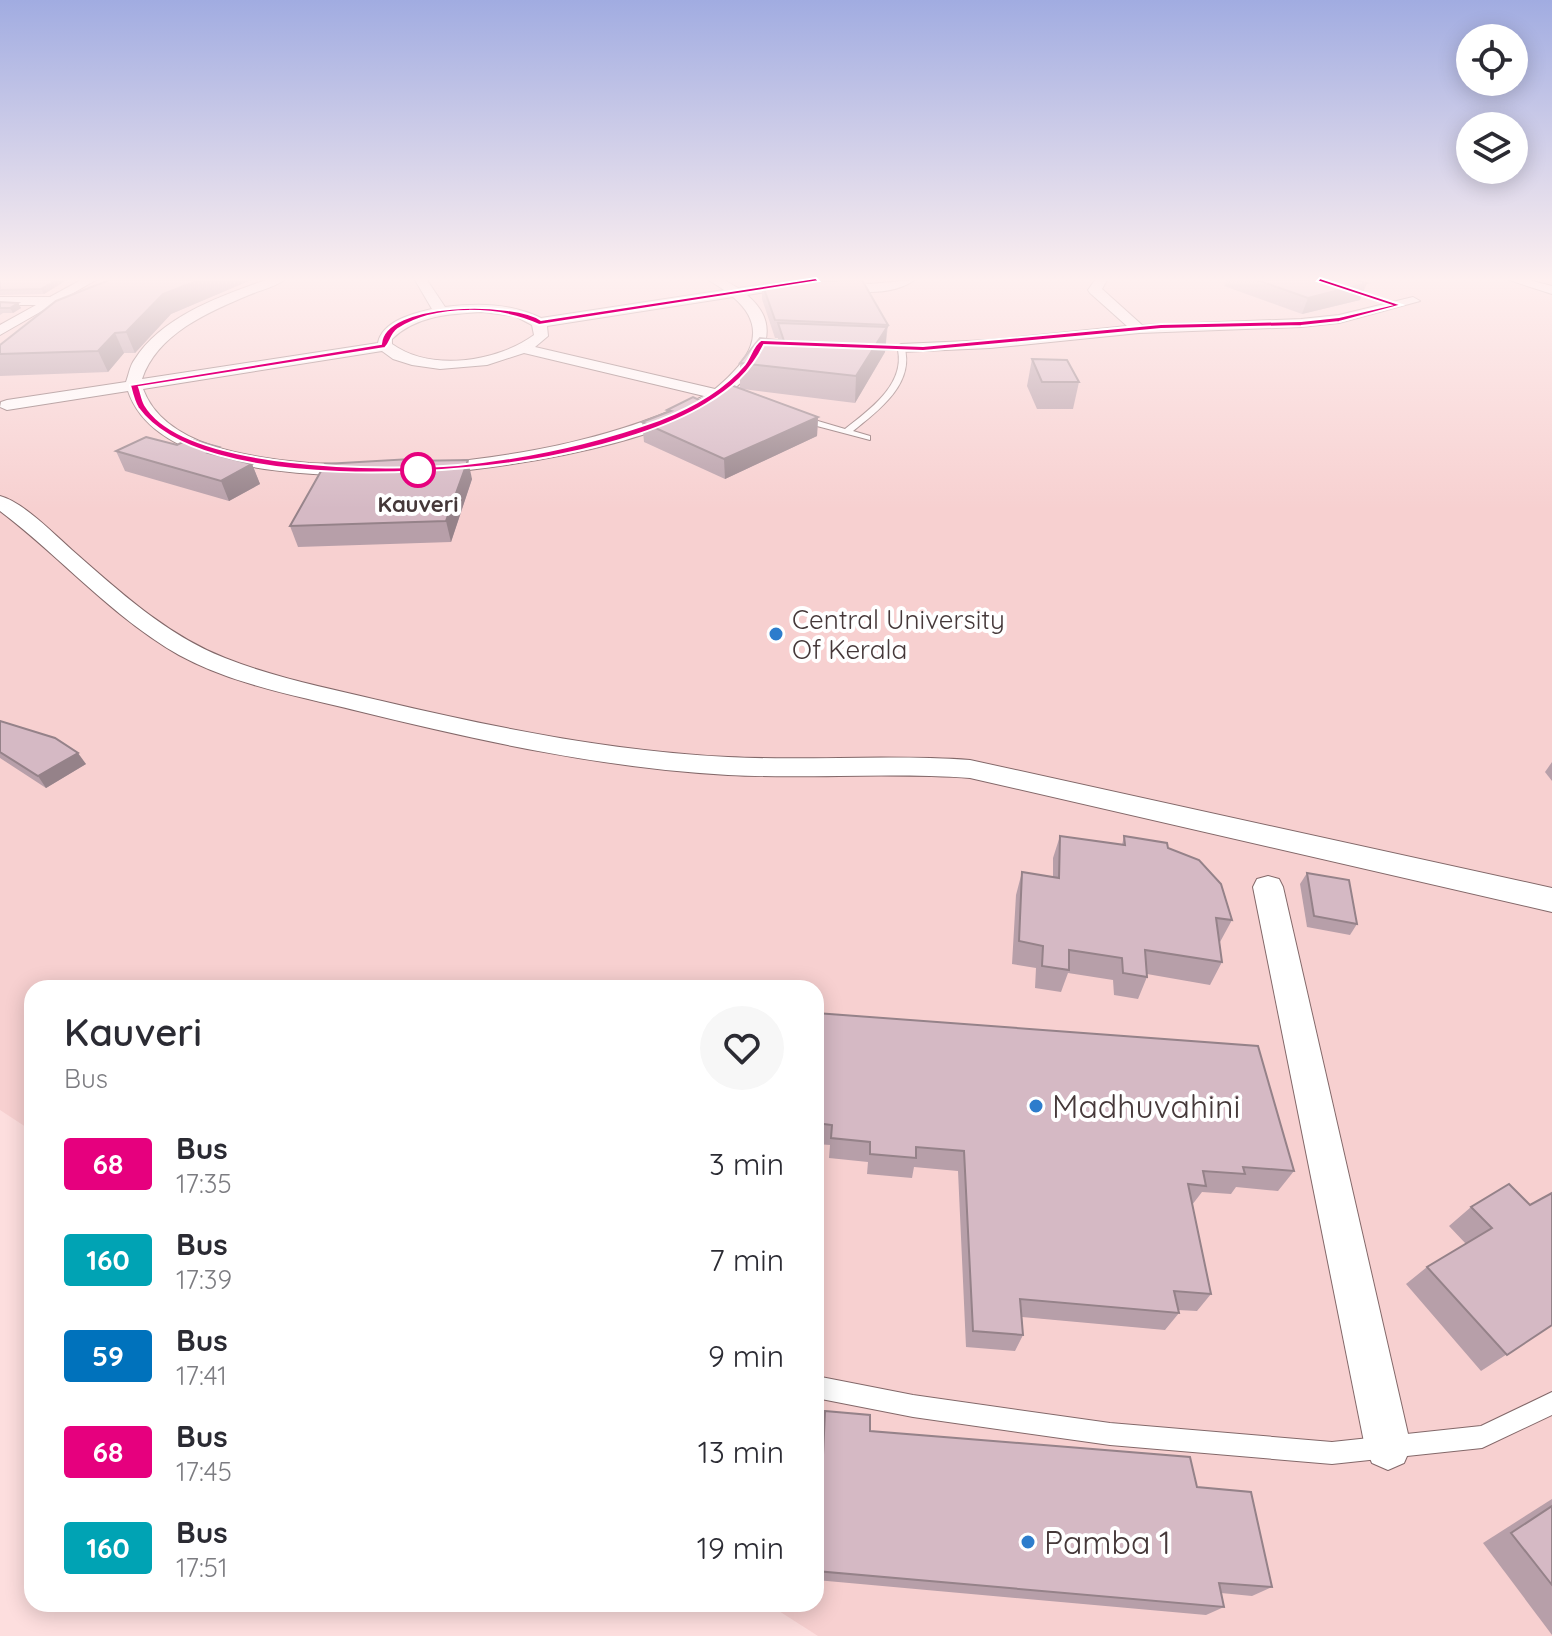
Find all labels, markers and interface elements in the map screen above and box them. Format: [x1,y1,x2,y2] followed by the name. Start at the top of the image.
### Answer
[1456,24,1528,184] map controls
[1456,24,1528,96] button: locate
[1456,112,1528,184] button: layers
[401,453,435,487] marker: Kauveri
[378,490,458,518] place label: Kauveri
[792,603,1005,666] place label: Central University Of Kerala
[767,625,785,643] marker: Central University Of Kerala
[700,1006,784,1090] button: heart
[64,1008,202,1056] text: Kauveri
[64,1062,108,1095] text: Bus
[1052,1086,1240,1126] place label: Madhuvahini
[1027,1097,1045,1115] marker: Madhuvahini
[176,1129,228,1167] text: Bus
[709,1145,784,1183] text: 3 min
[93,1146,123,1181] text: 68
[176,1167,232,1200] text: 17:35
[176,1225,228,1263] text: Bus
[709,1241,784,1279] text: 7 min
[86,1242,130,1277] text: 160
[176,1263,232,1296] text: 17:39
[176,1321,228,1359] text: Bus
[708,1337,784,1375] text: 9 min
[92,1338,124,1373] text: 59
[176,1359,227,1392] text: 17:41
[176,1417,228,1455] text: Bus
[698,1433,784,1471] text: 13 min
[93,1434,123,1469] text: 68
[176,1455,232,1488] text: 17:45
[176,1513,228,1551] text: Bus
[1044,1522,1171,1562] place label: Pamba 1
[697,1529,784,1567] text: 19 min
[86,1530,130,1565] text: 160
[1019,1533,1037,1551] marker: Pamba 1
[176,1551,228,1584] text: 17:51

